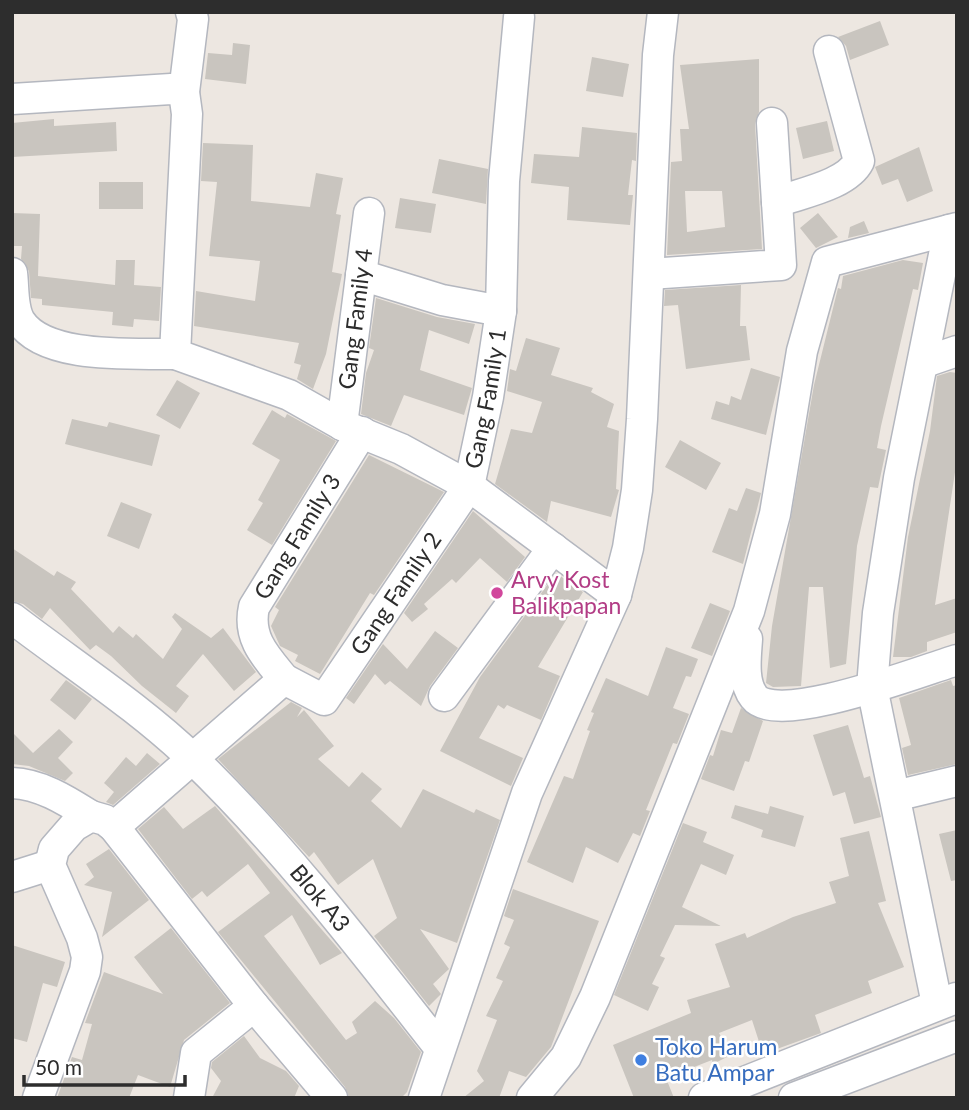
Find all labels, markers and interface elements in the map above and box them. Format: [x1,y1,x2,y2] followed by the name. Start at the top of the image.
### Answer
[332,246,377,391] street label: Gang Family 4
[458,326,511,471] street label: Gang Family 1
[247,468,346,604] street label: Gang Family 3
[344,526,447,660] street label: Gang Family 2
[511,565,621,619] place label: Arvy Kost Balikpapan
[489,585,505,601] marker: Arvy Kost Balikpapan
[285,858,357,937] street label: Blok A3
[655,1032,778,1086] place label: Toko Harum Batu Ampar
[24,1044,186,1088] scale bar
[633,1052,649,1068] marker: Toko Harum Batu Ampar
[35,1054,82,1079] text: 50 m

